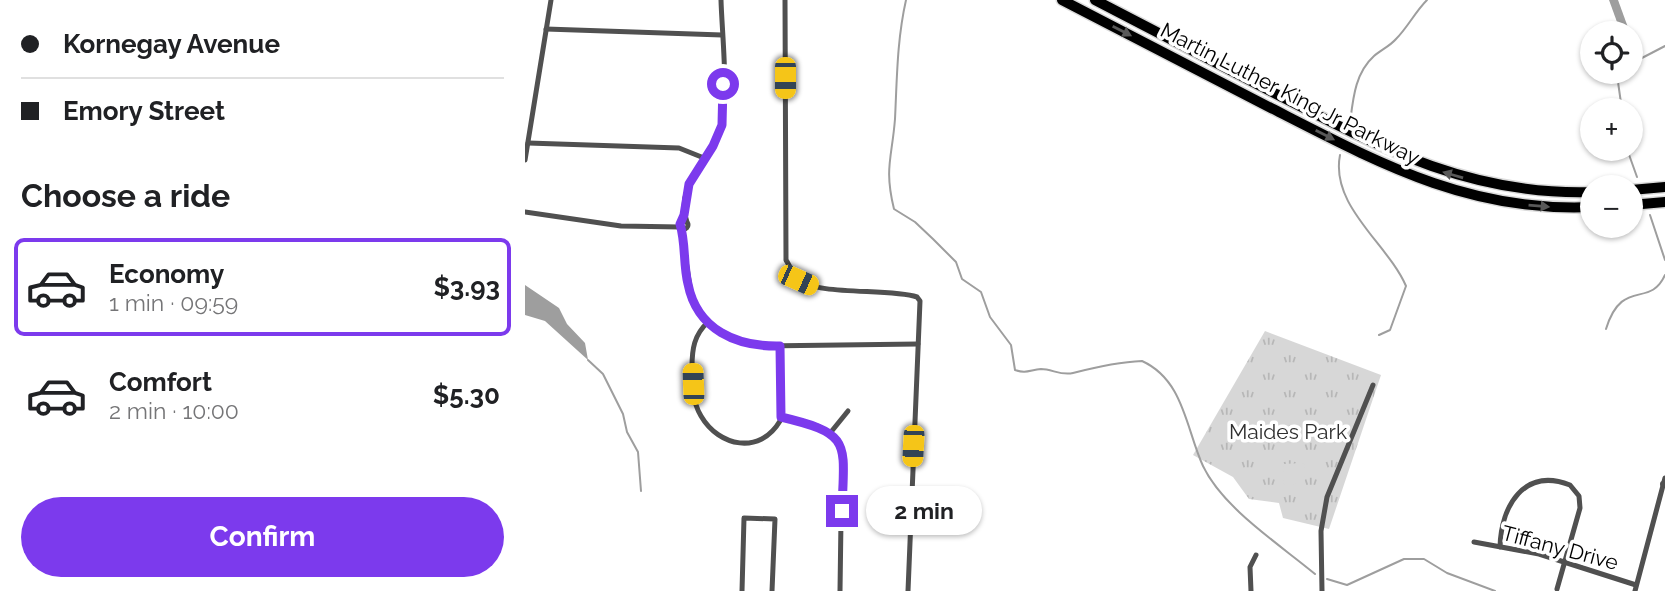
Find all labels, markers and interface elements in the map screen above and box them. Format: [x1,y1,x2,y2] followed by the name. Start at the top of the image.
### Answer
[1156,17,1424,170] street label: Martin Luther King Jr Parkway
[1580,21,1643,238] map controls
[1580,21,1643,84] button: locate
[1113,25,1133,37] one-way arrow
[63,29,280,59] text: Kornegay Avenue
[775,57,796,99] car
[707,68,739,100] route start
[63,96,225,126] text: Emory Street
[1580,98,1643,161] button: +
[1315,130,1335,141] one-way arrow
[1442,169,1463,179] one-way arrow
[1580,175,1643,238] button: −
[21,177,230,214] text: Choose a ride
[1528,201,1550,212] one-way arrow
[25,256,88,319] icon: car
[109,259,224,289] text: Economy
[775,262,822,298] car
[433,272,500,302] text: $3.93
[109,289,238,316] text: 1 min · 09:59
[682,363,705,405] car
[25,364,88,427] icon: car
[109,367,212,397] text: Comfort
[433,380,500,410] text: $5.30
[109,397,239,424] text: 2 min · 10:00
[1229,419,1347,444] park label: Maides Park
[902,424,925,468] car
[867,486,982,536] callout: 2 min
[826,495,858,527] route end
[21,497,504,577] button: Confirm
[894,497,954,524] text: 2 min
[1499,520,1621,575] street label: Tiffany Drive

